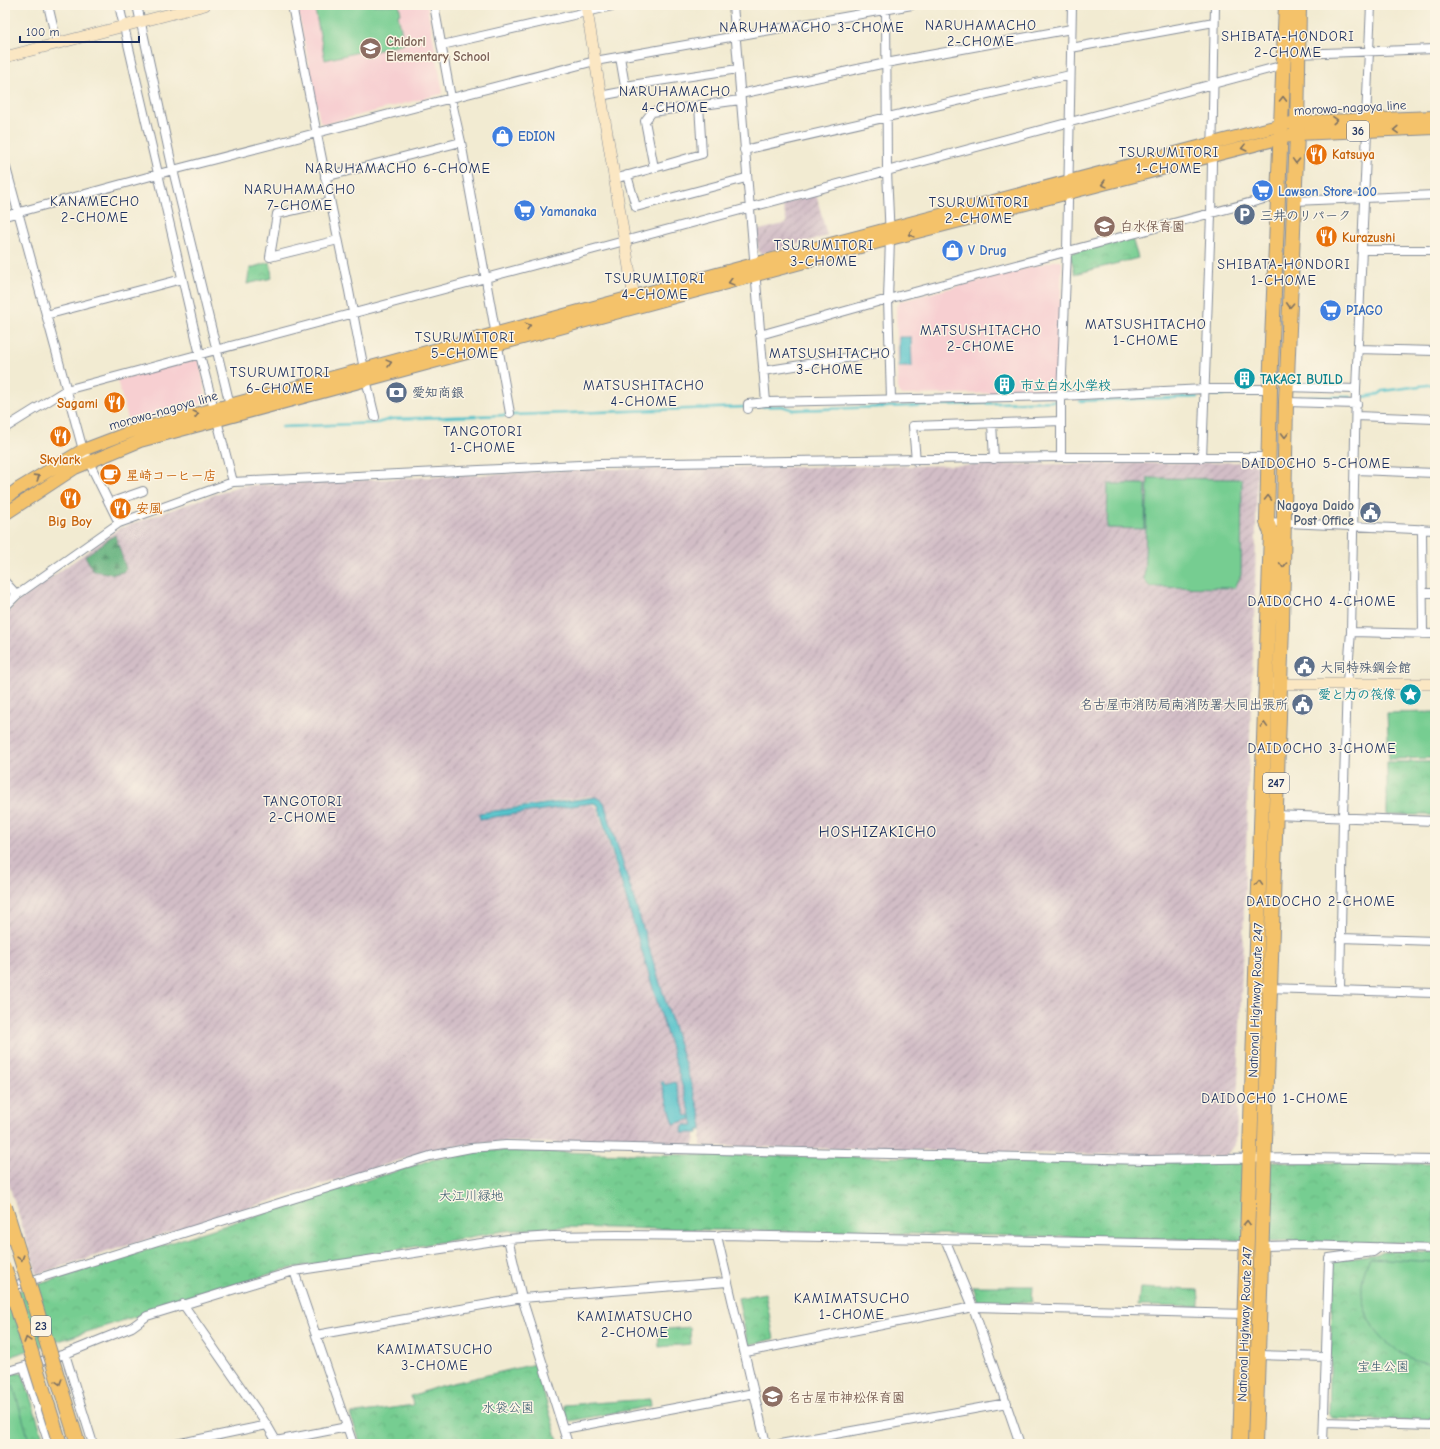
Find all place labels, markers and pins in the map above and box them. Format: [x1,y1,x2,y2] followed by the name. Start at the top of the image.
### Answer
[386,34,490,64] place label: Chidori Elementary School
[357,35,383,61] school or university icon: Chidori Elementary School
[489,123,515,149] shop icon: EDION
[518,129,555,144] place label: EDION
[1304,141,1330,167] restaurant icon: Katsuya
[1332,147,1375,162] place label: Katsuya
[1249,178,1275,204] supermarket icon: Lawson Store 100
[1278,184,1377,199] place label: Lawson Store 100
[511,198,537,224] supermarket icon: Yamanaka
[1231,202,1257,228] parking icon: 三井のリパーク
[540,204,597,219] place label: Yamanaka
[1260,208,1351,223] place label: 三井のリパーク
[1092,213,1118,239] school or university icon: 白水保育園
[1120,219,1185,234] place label: 白水保育園
[1314,224,1340,250] restaurant icon: Kurazushi
[1342,230,1395,245] place label: Kurazushi
[940,237,966,263] shop icon: V Drug
[968,243,1007,258] place label: V Drug
[1317,297,1343,323] supermarket icon: PIAGO
[1346,303,1383,318] place label: PIAGO
[1231,366,1257,392] building icon: TAKAGI BUILD
[992,372,1018,398] building icon: 市立白水小学校
[1260,372,1343,387] place label: TAKAGI BUILD
[1020,378,1111,393] place label: 市立白水小学校
[384,379,410,405] bank icon: 愛知商銀
[412,385,464,400] place label: 愛知商銀
[101,390,127,416] restaurant icon: Sagami
[57,396,98,411] place label: Sagami
[47,424,73,450] restaurant icon: Skylark
[40,452,81,467] place label: Skylark
[97,462,123,488] cafe icon: 星崎コーヒー店
[126,468,216,483] place label: 星崎コーヒー店
[57,486,83,512] restaurant icon: Big Boy
[107,495,133,521] restaurant icon: 安風
[1277,498,1355,528] place label: Nagoya Daido Post Office
[1357,499,1383,525] public building icon: Nagoya Daido Post Office
[136,501,162,516] place label: 安風
[48,514,92,529] place label: Big Boy
[1291,654,1317,680] public building icon: 大同特殊鋼会館
[1320,660,1411,675] place label: 大同特殊鋼会館
[1398,681,1424,707] place icon: 愛と力の筏像
[1318,687,1396,702] place label: 愛と力の筏像
[1290,691,1316,717] public building icon: 名古屋市消防局南消防署大同出張所
[1080,697,1288,712] place label: 名古屋市消防局南消防署大同出張所
[760,1384,786,1410] school or university icon: 名古屋市神松保育園
[788,1390,905,1405] place label: 名古屋市神松保育園

